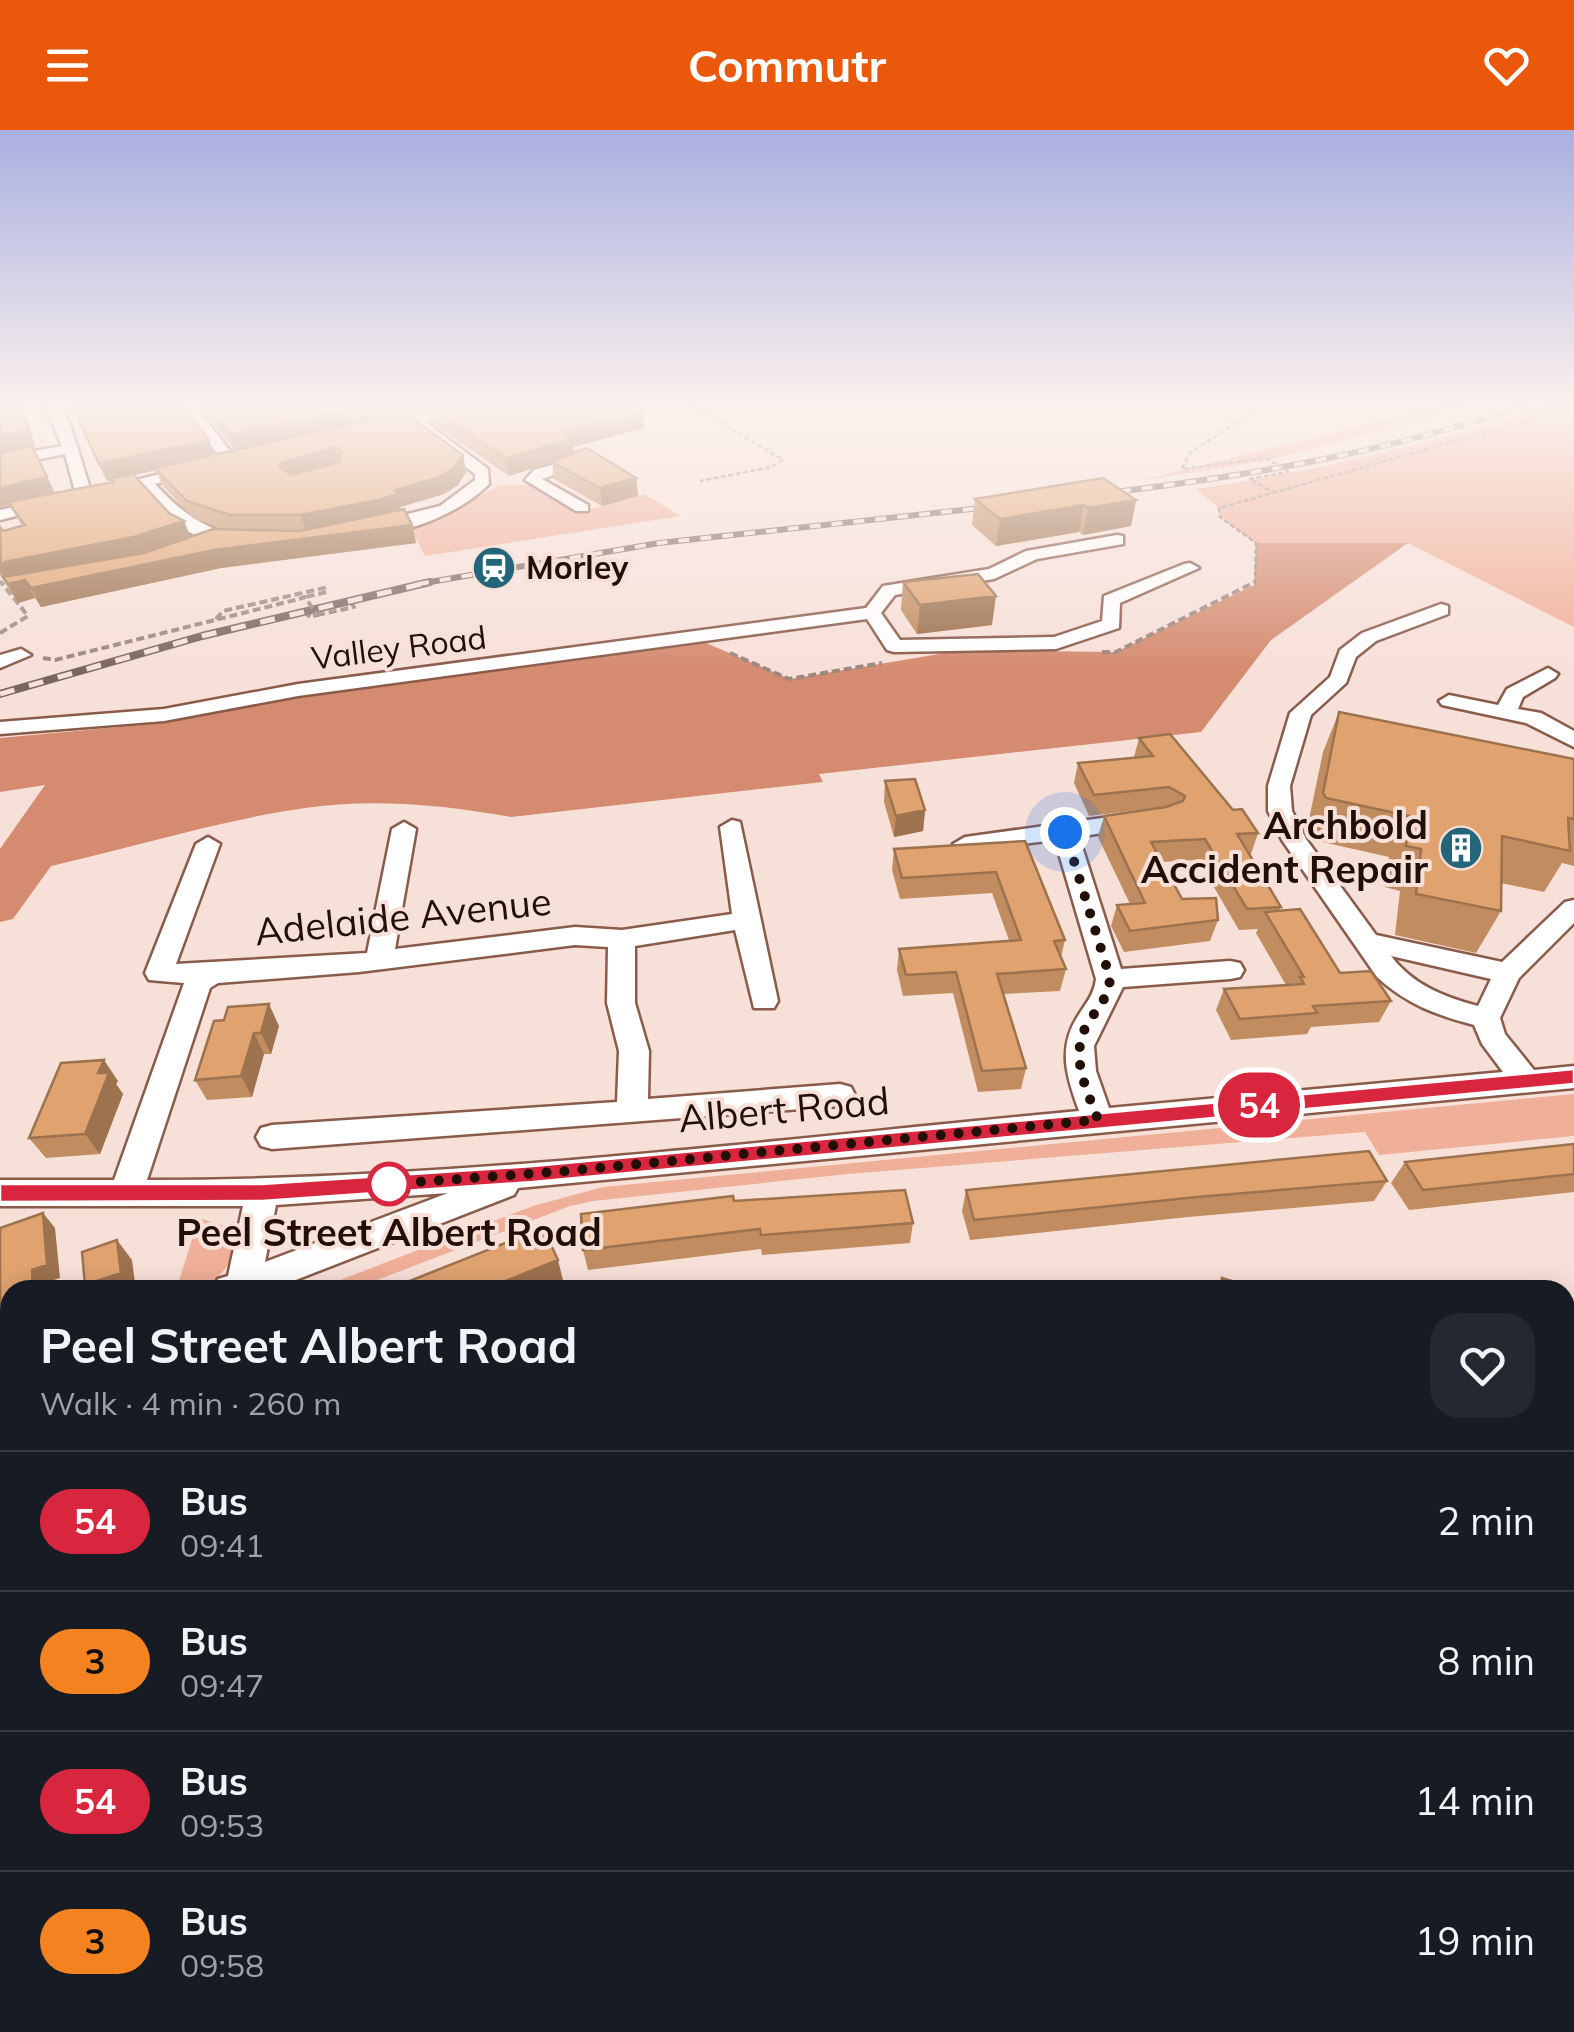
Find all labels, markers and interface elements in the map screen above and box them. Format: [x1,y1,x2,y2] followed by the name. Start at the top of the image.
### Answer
[688,37,886,93] text: Commutr
[40,38,95,93] icon: menu
[1479,38,1534,93] icon: heart
[471,545,517,591] station icon: Morley
[526,547,629,587] place label: Morley
[309,616,489,678] street label: Valley Road
[1141,801,1428,893] place label: Archbold Accident Repair
[1040,807,1090,857] your location
[1438,825,1484,871] building icon: Archbold Accident Repair
[252,877,554,955] street label: Adelaide Avenue
[1214,1072,1304,1138] line badge: 54
[676,1076,891,1142] street label: Albert Road
[1238,1083,1280,1127] text: 54
[368,1163,410,1205] marker: Peel Street Albert Road
[176,1208,602,1256] place label: Peel Street Albert Road
[1430,1313,1535,1418] button: heart
[40,1315,577,1375] text: Peel Street Albert Road
[40,1383,341,1423] text: Walk · 4 min · 260 m
[180,1477,248,1525] text: Bus
[1438,1497,1535,1545] text: 2 min
[74,1499,116,1543] text: 54
[180,1525,264,1565] text: 09:41
[180,1617,248,1665] text: Bus
[1438,1637,1535,1685] text: 8 min
[84,1639,106,1683] text: 3
[180,1665,264,1705] text: 09:47
[180,1757,248,1805] text: Bus
[1415,1777,1535,1825] text: 14 min
[74,1779,116,1823] text: 54
[180,1805,264,1845] text: 09:53
[180,1897,248,1945] text: Bus
[1415,1917,1535,1965] text: 19 min
[84,1919,106,1963] text: 3
[180,1945,264,1985] text: 09:58

